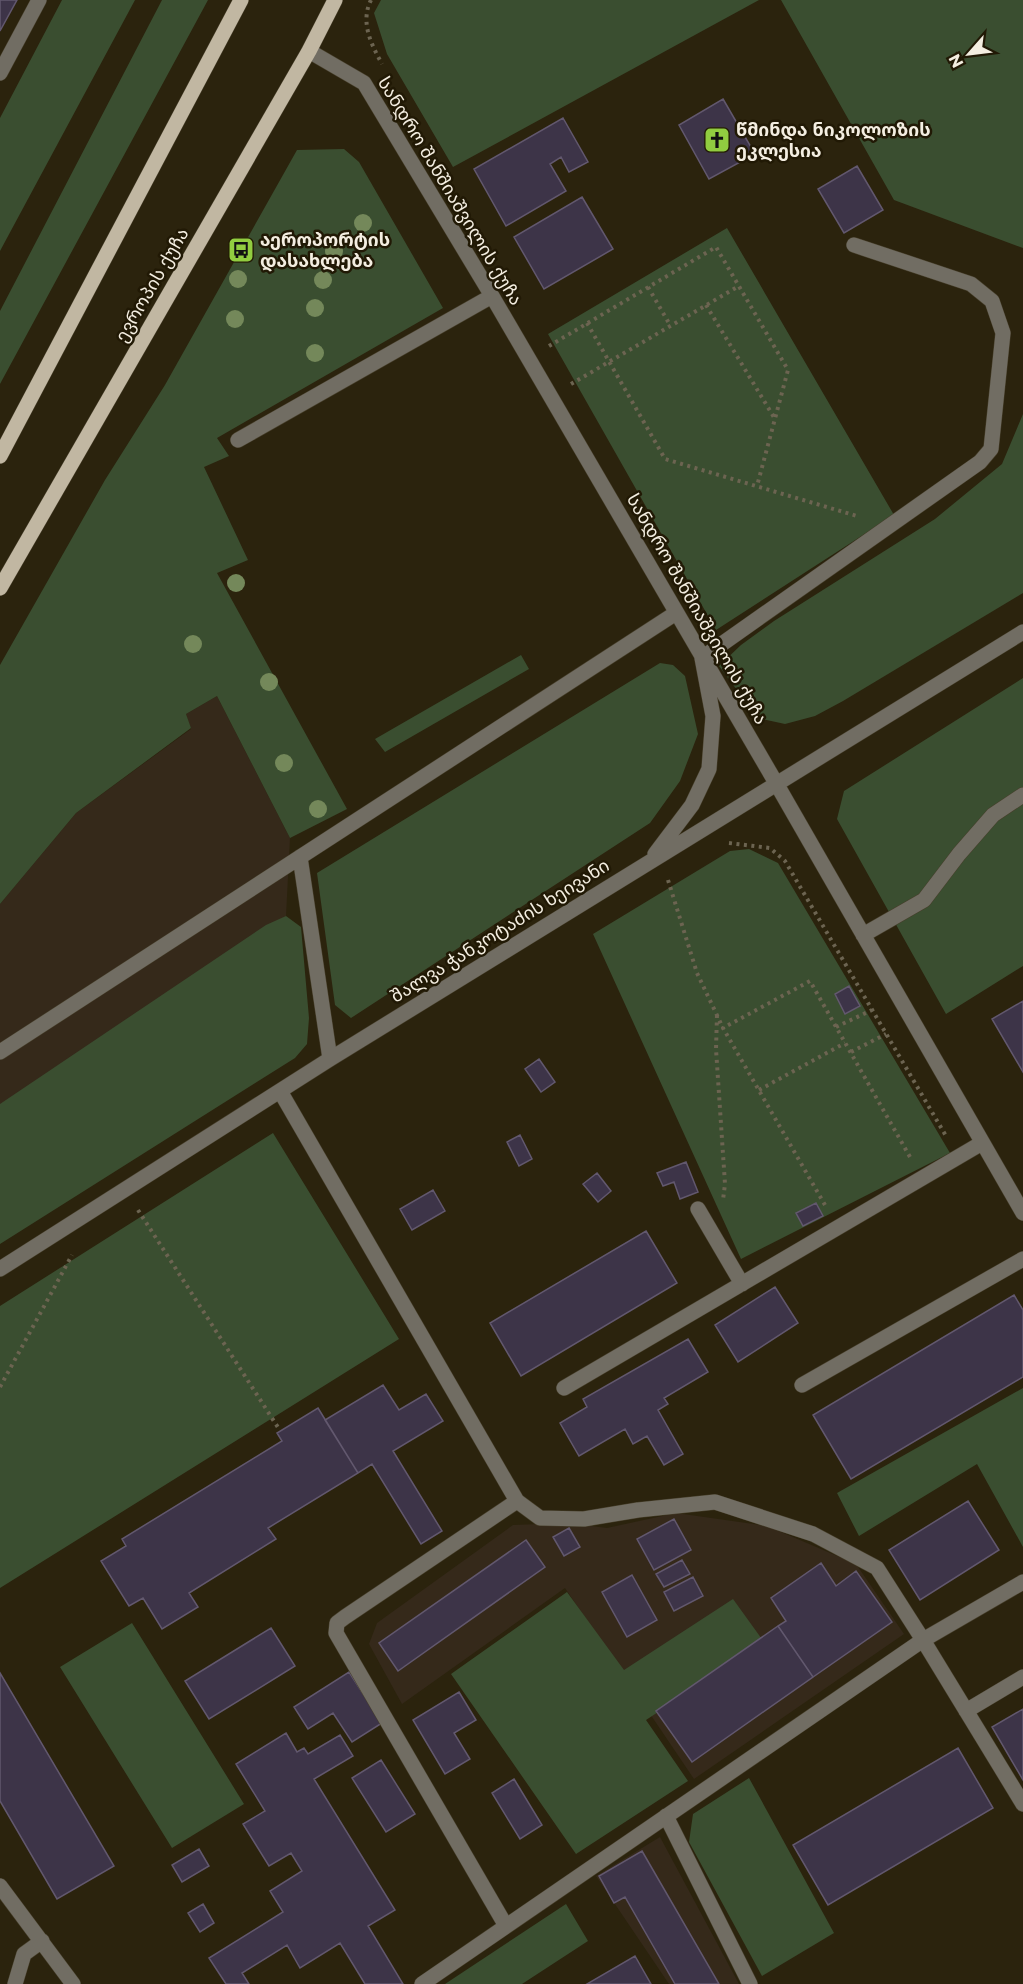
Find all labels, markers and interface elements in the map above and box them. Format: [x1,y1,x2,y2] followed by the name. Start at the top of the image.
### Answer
[939,24,999,84] north arrow
[945,51,968,71] text: N
[373,73,527,309] street label: სანდრო შანშიაშვილის ქუჩა
[736,119,931,162] place label: წმინდა ნიკოლოზის ეკლესია
[702,125,732,155] church icon: წმინდა ნიკოლოზის ეკლესია
[110,224,194,346] street label: ევროპის ქუჩა
[260,229,390,272] place label: აეროპორტის დასახლება
[226,235,256,265] bus stop icon: აეროპორტის დასახლება
[622,490,772,728] street label: სანდრო შანშიაშვილის ქუჩა
[387,854,613,1008] street label: შალვა ჭანკოტაძის ხეივანი

